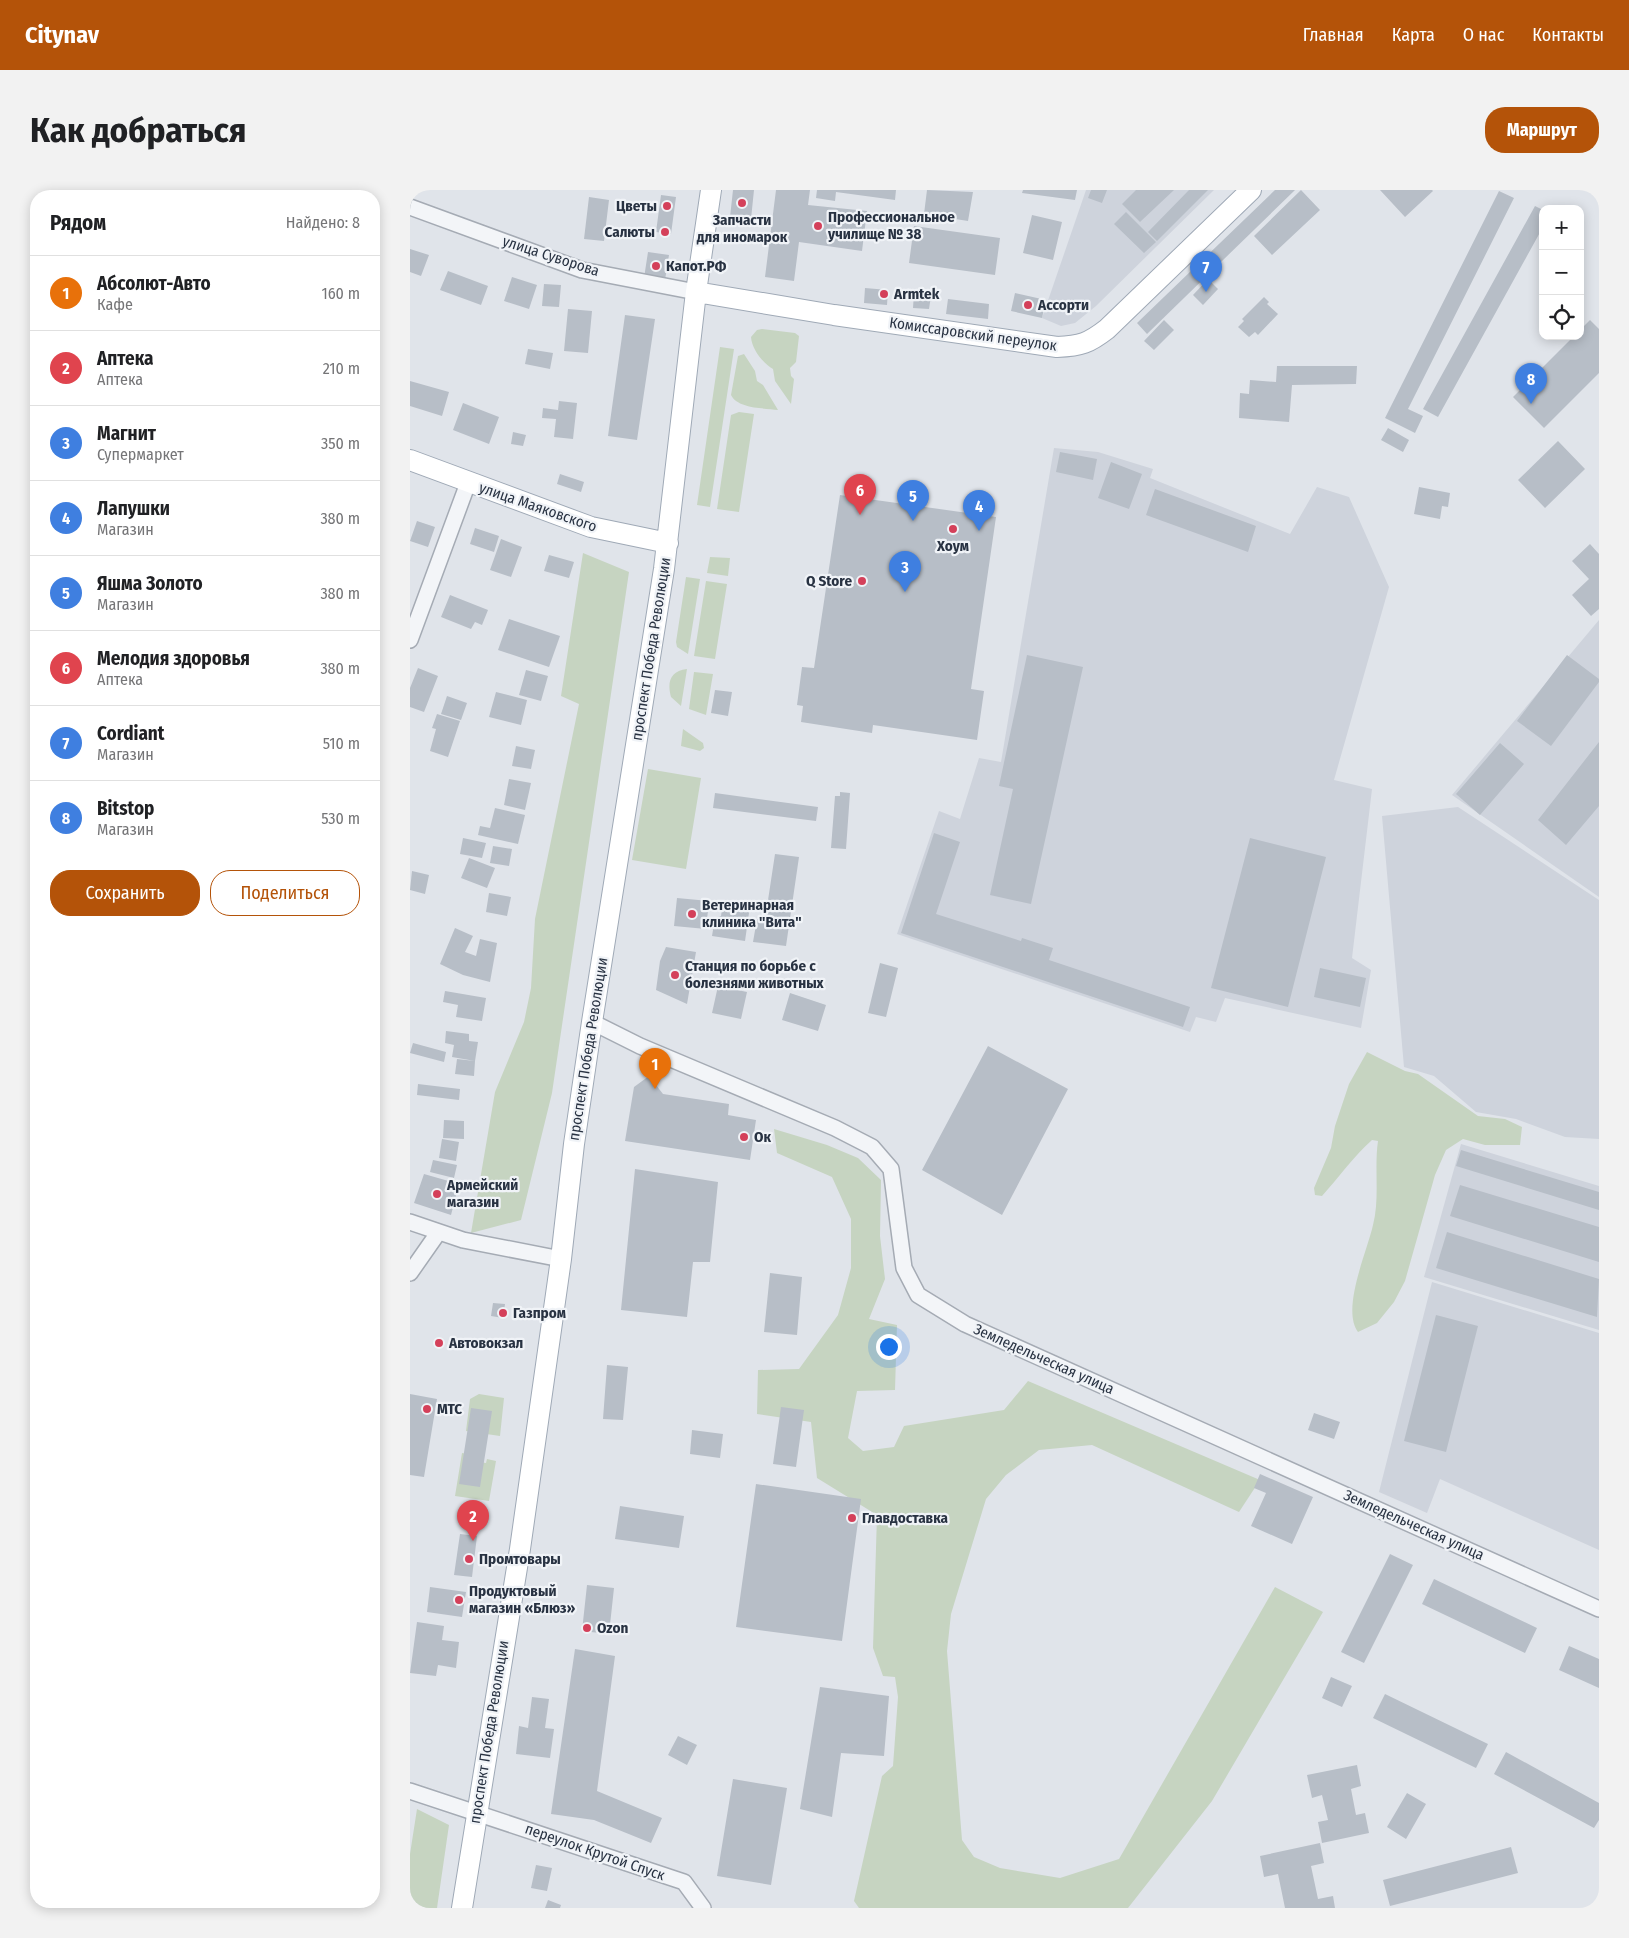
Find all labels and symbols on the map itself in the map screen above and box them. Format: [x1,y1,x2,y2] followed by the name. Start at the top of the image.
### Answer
[616,197,657,215] place label: Цветы
[736,197,748,209] marker: Запчасти для иномарок
[661,200,673,212] marker: Цветы
[827,208,955,243] place label: Профессиональное училище № 38
[696,211,788,246] place label: Запчасти для иномарок
[812,220,824,232] marker: Профессиональное училище № 38
[604,223,655,241] place label: Салюты
[659,226,671,238] marker: Салюты
[500,232,602,280] street label: улица Суворова
[1190,251,1222,292] pin: 7
[666,257,727,275] place label: Капот.РФ
[650,260,662,272] marker: Капот.РФ
[893,285,940,303] place label: Armtek
[878,288,890,300] marker: Armtek
[1037,296,1089,314] place label: Ассорти
[1022,299,1034,311] marker: Ассорти
[888,313,1058,355] street label: Комиссаровский переулок
[1515,363,1547,404] pin: 8
[844,474,876,515] pin: 6
[477,478,599,536] street label: улица Маяковского
[897,480,929,521] pin: 5
[963,490,995,531] pin: 4
[947,523,959,535] marker: Хоум
[936,537,969,555] place label: Хоум
[889,551,921,592] pin: 3
[628,556,674,742] street label: проспект Победа Революции
[806,572,852,590] place label: Q Store
[856,575,868,587] marker: Q Store
[702,896,802,931] place label: Ветеринарная клиника "Вита"
[686,908,698,920] marker: Ветеринарная клиника "Вита"
[565,956,611,1142] street label: проспект Победа Революции
[685,957,825,992] place label: Станция по борьбе с болезнями животных
[669,969,681,981] marker: Станция по борьбе с болезнями животных
[639,1048,671,1089] pin: 1
[754,1128,771,1146] place label: Ок
[738,1131,750,1143] marker: Ок
[446,1176,518,1211] place label: Армейский магазин
[431,1188,443,1200] marker: Армейский магазин
[513,1304,566,1322] place label: Газпром
[497,1307,509,1319] marker: Газпром
[971,1320,1117,1398] street label: Земледельческая улица
[448,1334,523,1352] place label: Автовокзал
[876,1334,902,1360] your location
[433,1337,445,1349] marker: Автовокзал
[437,1400,462,1418] place label: МТС
[421,1403,433,1415] marker: МТС
[1341,1486,1487,1564] street label: Земледельческая улица
[457,1500,489,1541] pin: 2
[862,1509,948,1527] place label: Главдоставка
[846,1512,858,1524] marker: Главдоставка
[479,1550,561,1568] place label: Промтовары
[463,1553,475,1565] marker: Промтовары
[469,1582,575,1617] place label: Продуктовый магазин «Блюз»
[453,1594,465,1606] marker: Продуктовый магазин «Блюз»
[597,1619,628,1637] place label: Ozon
[581,1622,593,1634] marker: Ozon
[466,1639,512,1825] street label: проспект Победа Революции
[523,1820,667,1884] street label: переулок Крутой Спуск

